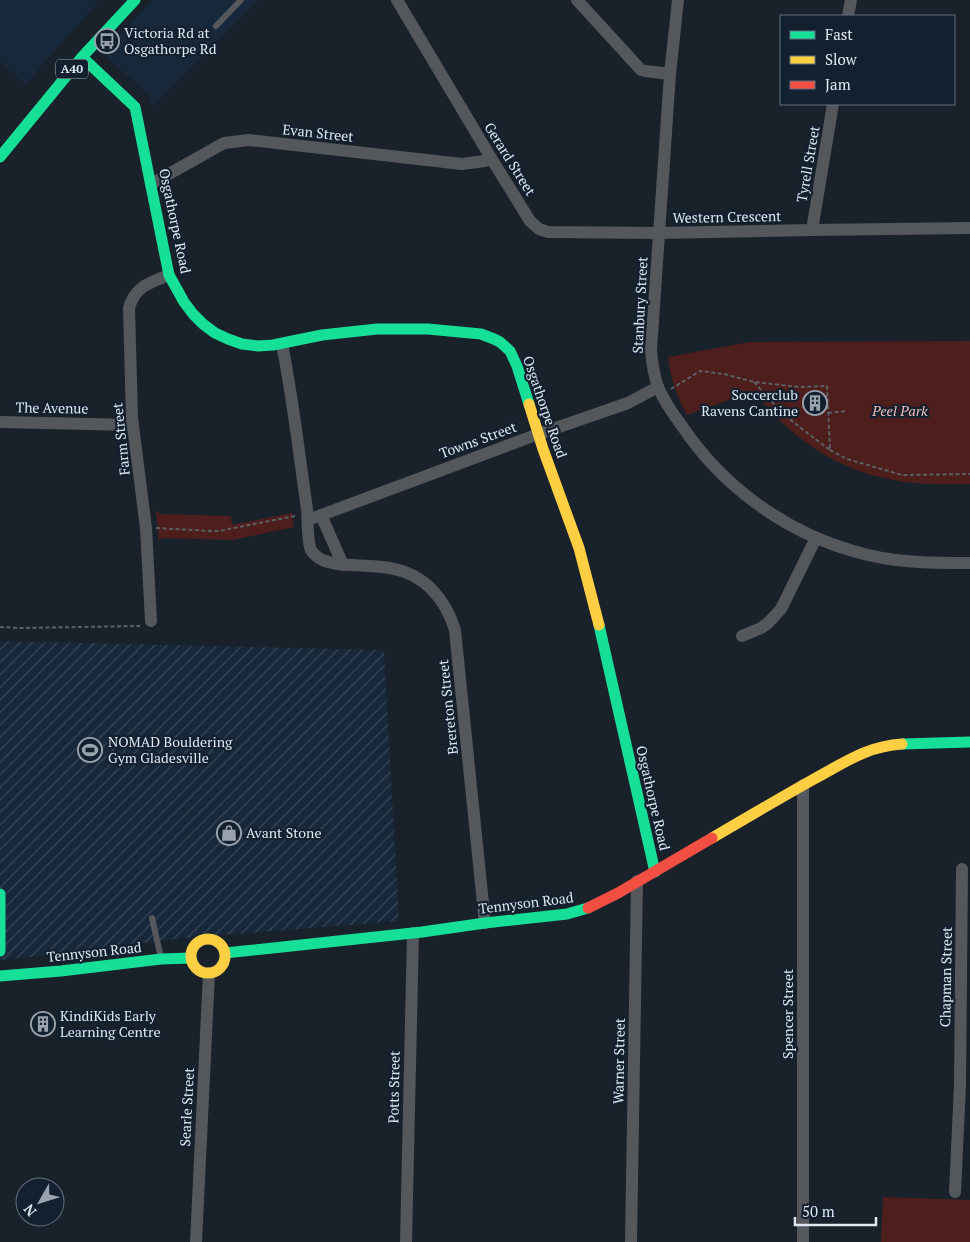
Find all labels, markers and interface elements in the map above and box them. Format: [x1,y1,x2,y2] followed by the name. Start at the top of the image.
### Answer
[780,15,955,105] legend
[124,23,217,58] place label: Victoria Rd at Osgathorpe Rd
[825,24,853,44] text: Fast
[94,28,120,54] bus stop icon: Victoria Rd at Osgathorpe Rd
[825,49,858,69] text: Slow
[56,60,88,78] road number: A40
[825,74,851,94] text: Jam
[480,118,541,200] street label: Gerard Street
[282,119,355,146] street label: Evan Street
[791,123,824,204] street label: Tyrell Street
[155,167,196,275] street label: Osgathorpe Road
[672,206,782,227] street label: Western Crescent
[627,255,652,354] street label: Stanbury Street
[519,353,572,461] street label: Osgathorpe Road
[701,385,798,420] place label: Soccerclub Ravens Cantine
[802,390,828,416] building icon: Soccerclub Ravens Cantine
[15,397,89,418] street label: The Avenue
[107,401,134,476] street label: Farm Street
[871,401,928,420] park label: Peel Park
[437,417,520,462] street label: Towns Street
[433,658,462,756] street label: Brereton Street
[108,732,233,767] place label: NOMAD Bouldering Gym Gladesville
[77,737,103,763] sports icon: NOMAD Bouldering Gym Gladesville
[632,744,675,852] street label: Osgathorpe Road
[216,820,242,846] shop icon: Avant Stone
[246,823,321,842] place label: Avant Stone
[477,887,575,918] street label: Tennyson Road
[935,926,956,1027] street label: Chapman Street
[46,937,143,966] street label: Tennyson Road
[778,968,797,1059] street label: Spencer Street
[60,1006,160,1041] place label: KindiKids Early Learning Centre
[30,1011,56,1037] building icon: KindiKids Early Learning Centre
[608,1017,629,1104] street label: Warner Street
[383,1050,404,1124] street label: Potts Street
[175,1066,198,1147] street label: Searle Street
[15,1177,65,1227] north arrow
[795,1194,876,1226] scale bar
[19,1200,40,1221] text: N
[802,1201,835,1221] text: 50 m

